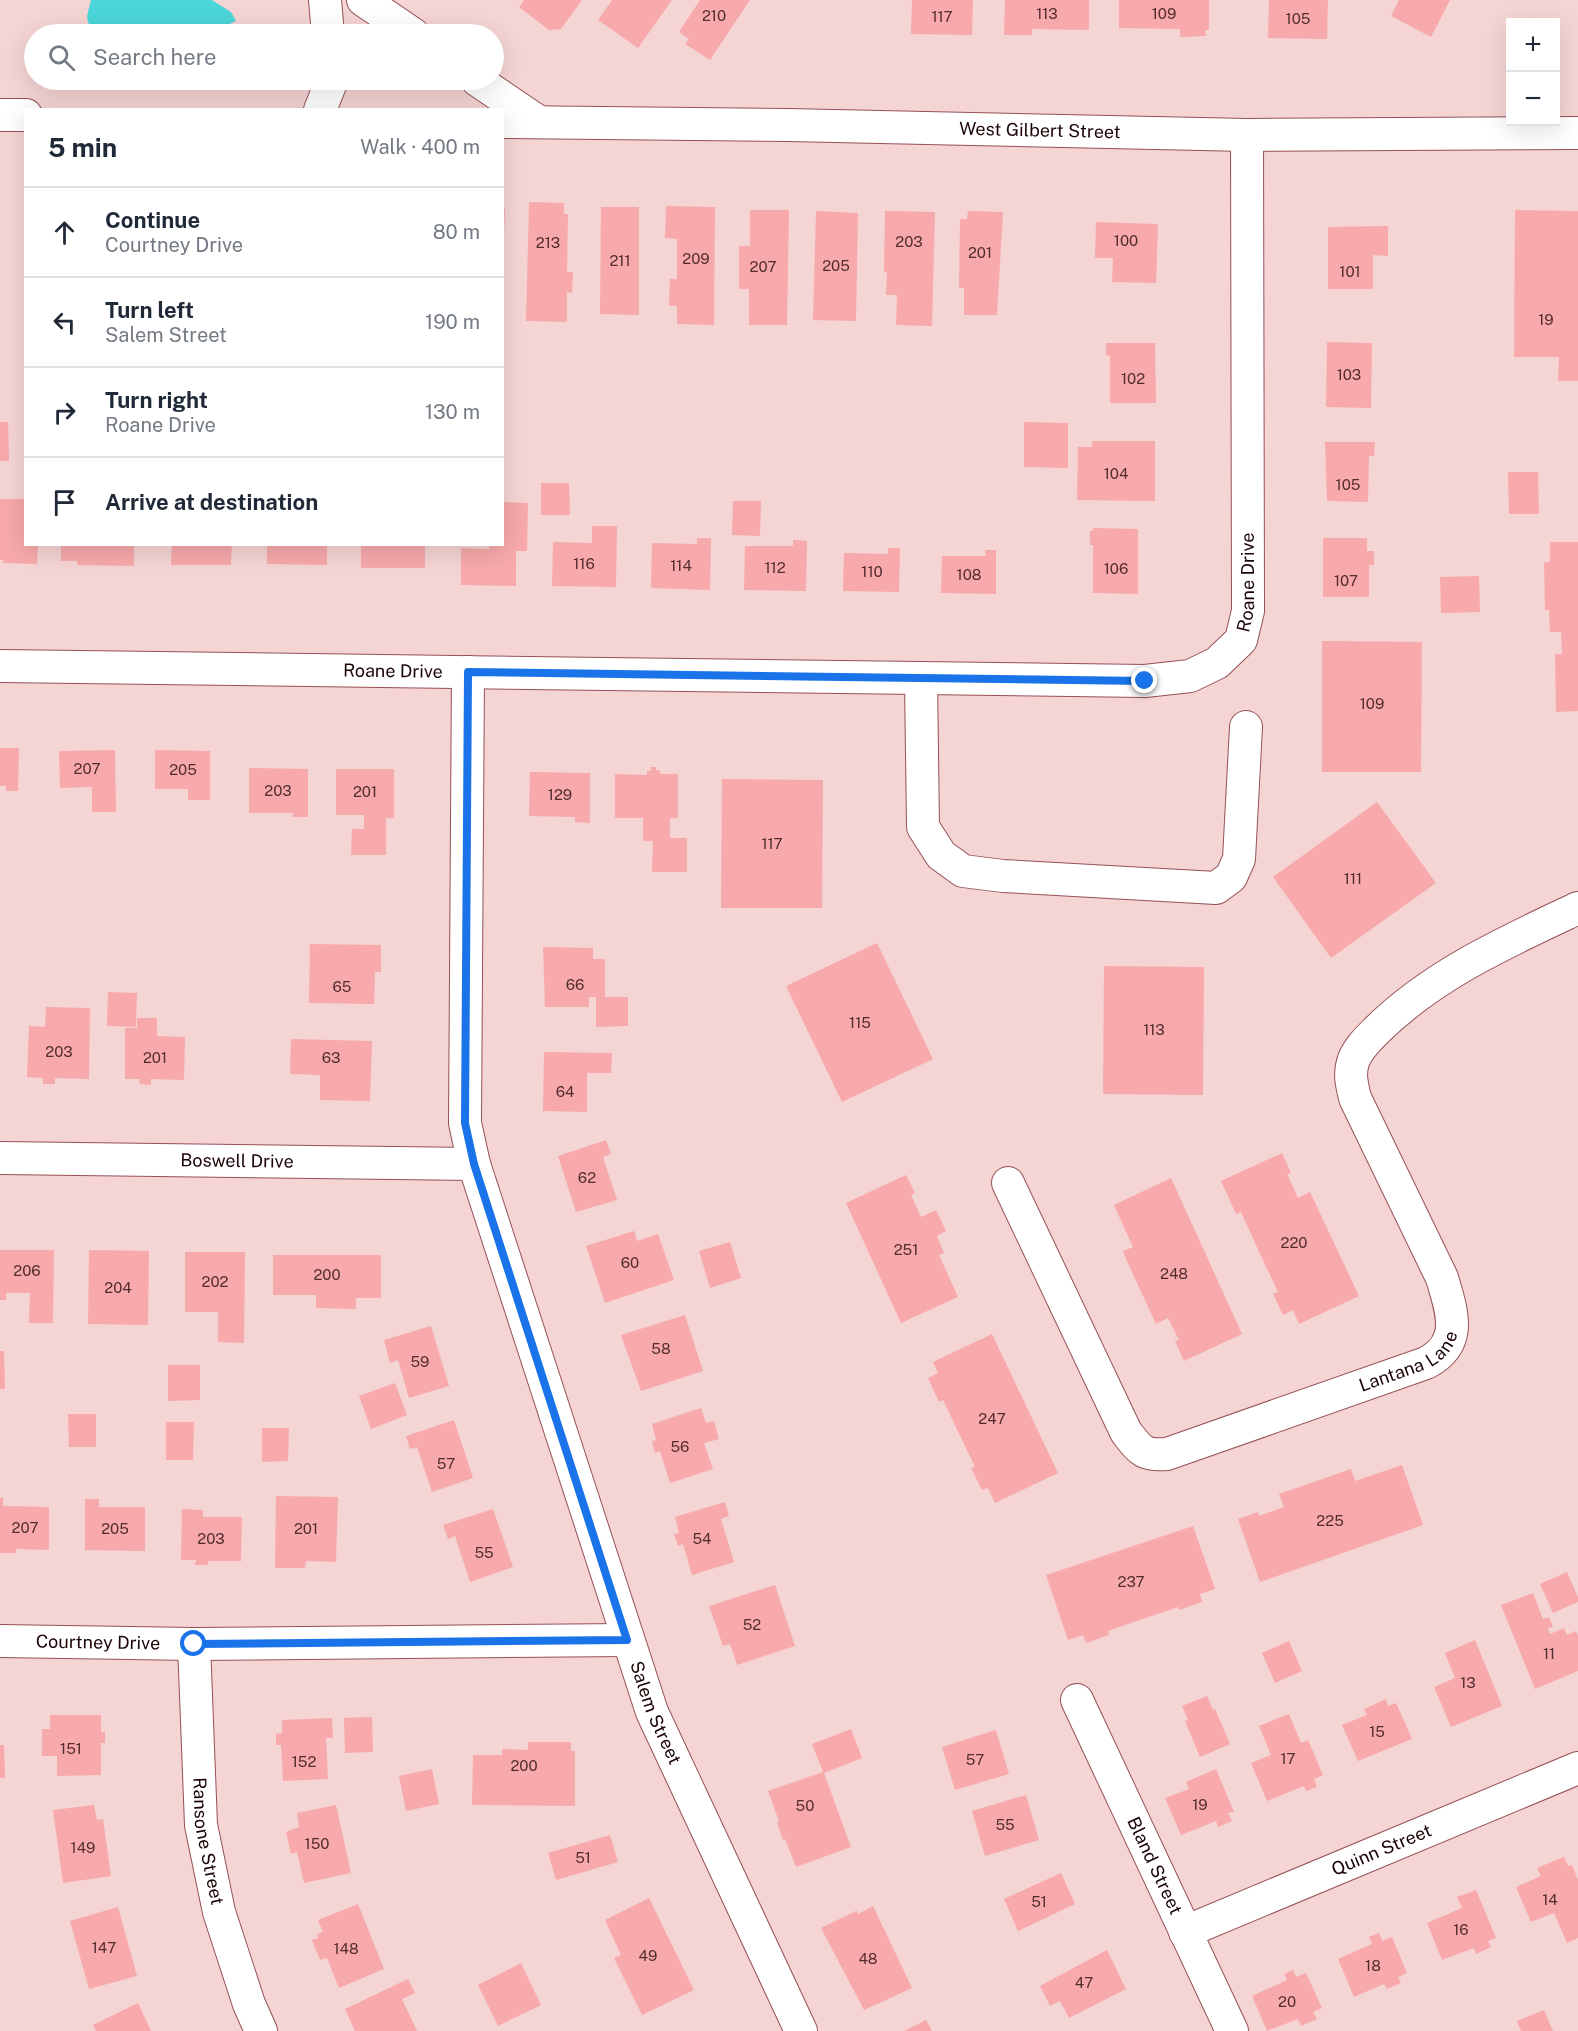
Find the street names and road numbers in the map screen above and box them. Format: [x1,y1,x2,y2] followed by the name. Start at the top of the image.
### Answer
[959,118,1121,142] street label: West Gilbert Street
[1232,532,1258,634] street label: Roane Drive
[343,659,443,682] street label: Roane Drive
[180,1149,294,1172] street label: Boswell Drive
[1356,1328,1461,1396] street label: Lantana Lane
[36,1631,160,1653] street label: Courtney Drive
[626,1658,686,1768] street label: Salem Street
[189,1777,228,1907] street label: Ransone Street
[1123,1813,1187,1918] street label: Bland Street
[1328,1819,1435,1880] street label: Quinn Street

